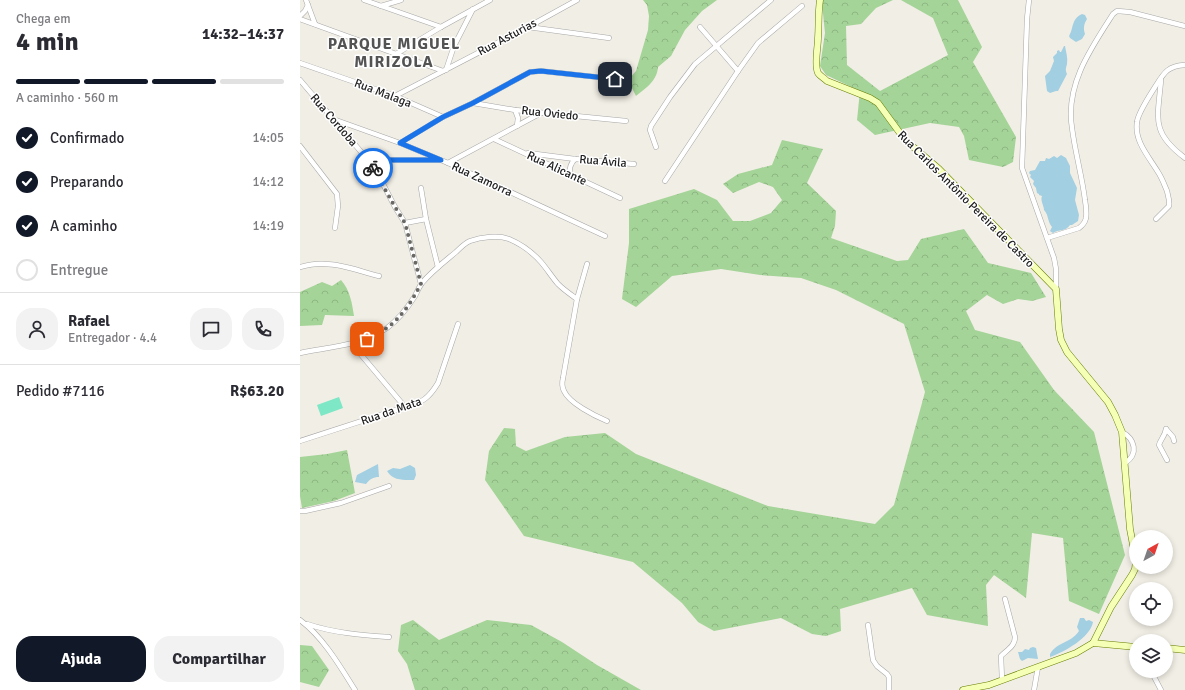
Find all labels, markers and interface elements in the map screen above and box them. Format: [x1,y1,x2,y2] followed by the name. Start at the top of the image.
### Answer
[16,11,71,27] text: Chega em
[475,16,539,59] street label: Rua Asturias
[202,25,284,43] text: 14:32–14:37
[16,26,79,58] text: 4 min
[328,34,460,72] district label: PARQUE MIGUEL MIRIZOLA
[598,62,632,96] pin
[604,68,626,90] icon: home
[352,76,414,111] street label: Rua Malaga
[16,90,118,106] text: A caminho · 560 m
[307,91,361,150] street label: Rua Cordoba
[521,103,579,124] street label: Rua Oviedo
[16,127,38,149] icon: check
[894,128,1037,271] street label: Rua Carlos Antônio Pereira de Castro
[50,129,124,147] text: Confirmado
[252,130,284,146] text: 14:05
[353,148,393,188] courier
[524,148,589,189] street label: Rua Alicante
[579,152,627,171] street label: Rua Ávila
[362,157,384,179] icon: bike
[449,159,515,200] street label: Rua Zamorra
[16,171,38,193] icon: check
[50,173,124,191] text: Preparando
[252,174,284,190] text: 14:12
[16,215,38,237] icon: check
[50,217,117,235] text: A caminho
[252,218,284,234] text: 14:19
[50,261,108,279] text: Entregue
[16,308,58,350] button: person
[190,308,232,350] button: chat
[242,308,284,350] button: phone
[68,312,110,330] text: Rafael
[350,322,384,356] pin
[356,328,378,350] icon: bag
[68,330,157,346] text: Entregador · 4.4
[16,382,105,400] text: Pedido #7116
[230,382,284,400] text: R$63.20
[359,394,424,429] street label: Rua da Mata
[1129,530,1173,574] north arrow
[1129,530,1173,678] map controls
[1129,582,1173,626] button: locate
[1129,634,1173,678] button: layers
[16,636,146,682] button: Ajuda
[154,636,284,682] button: Compartilhar

